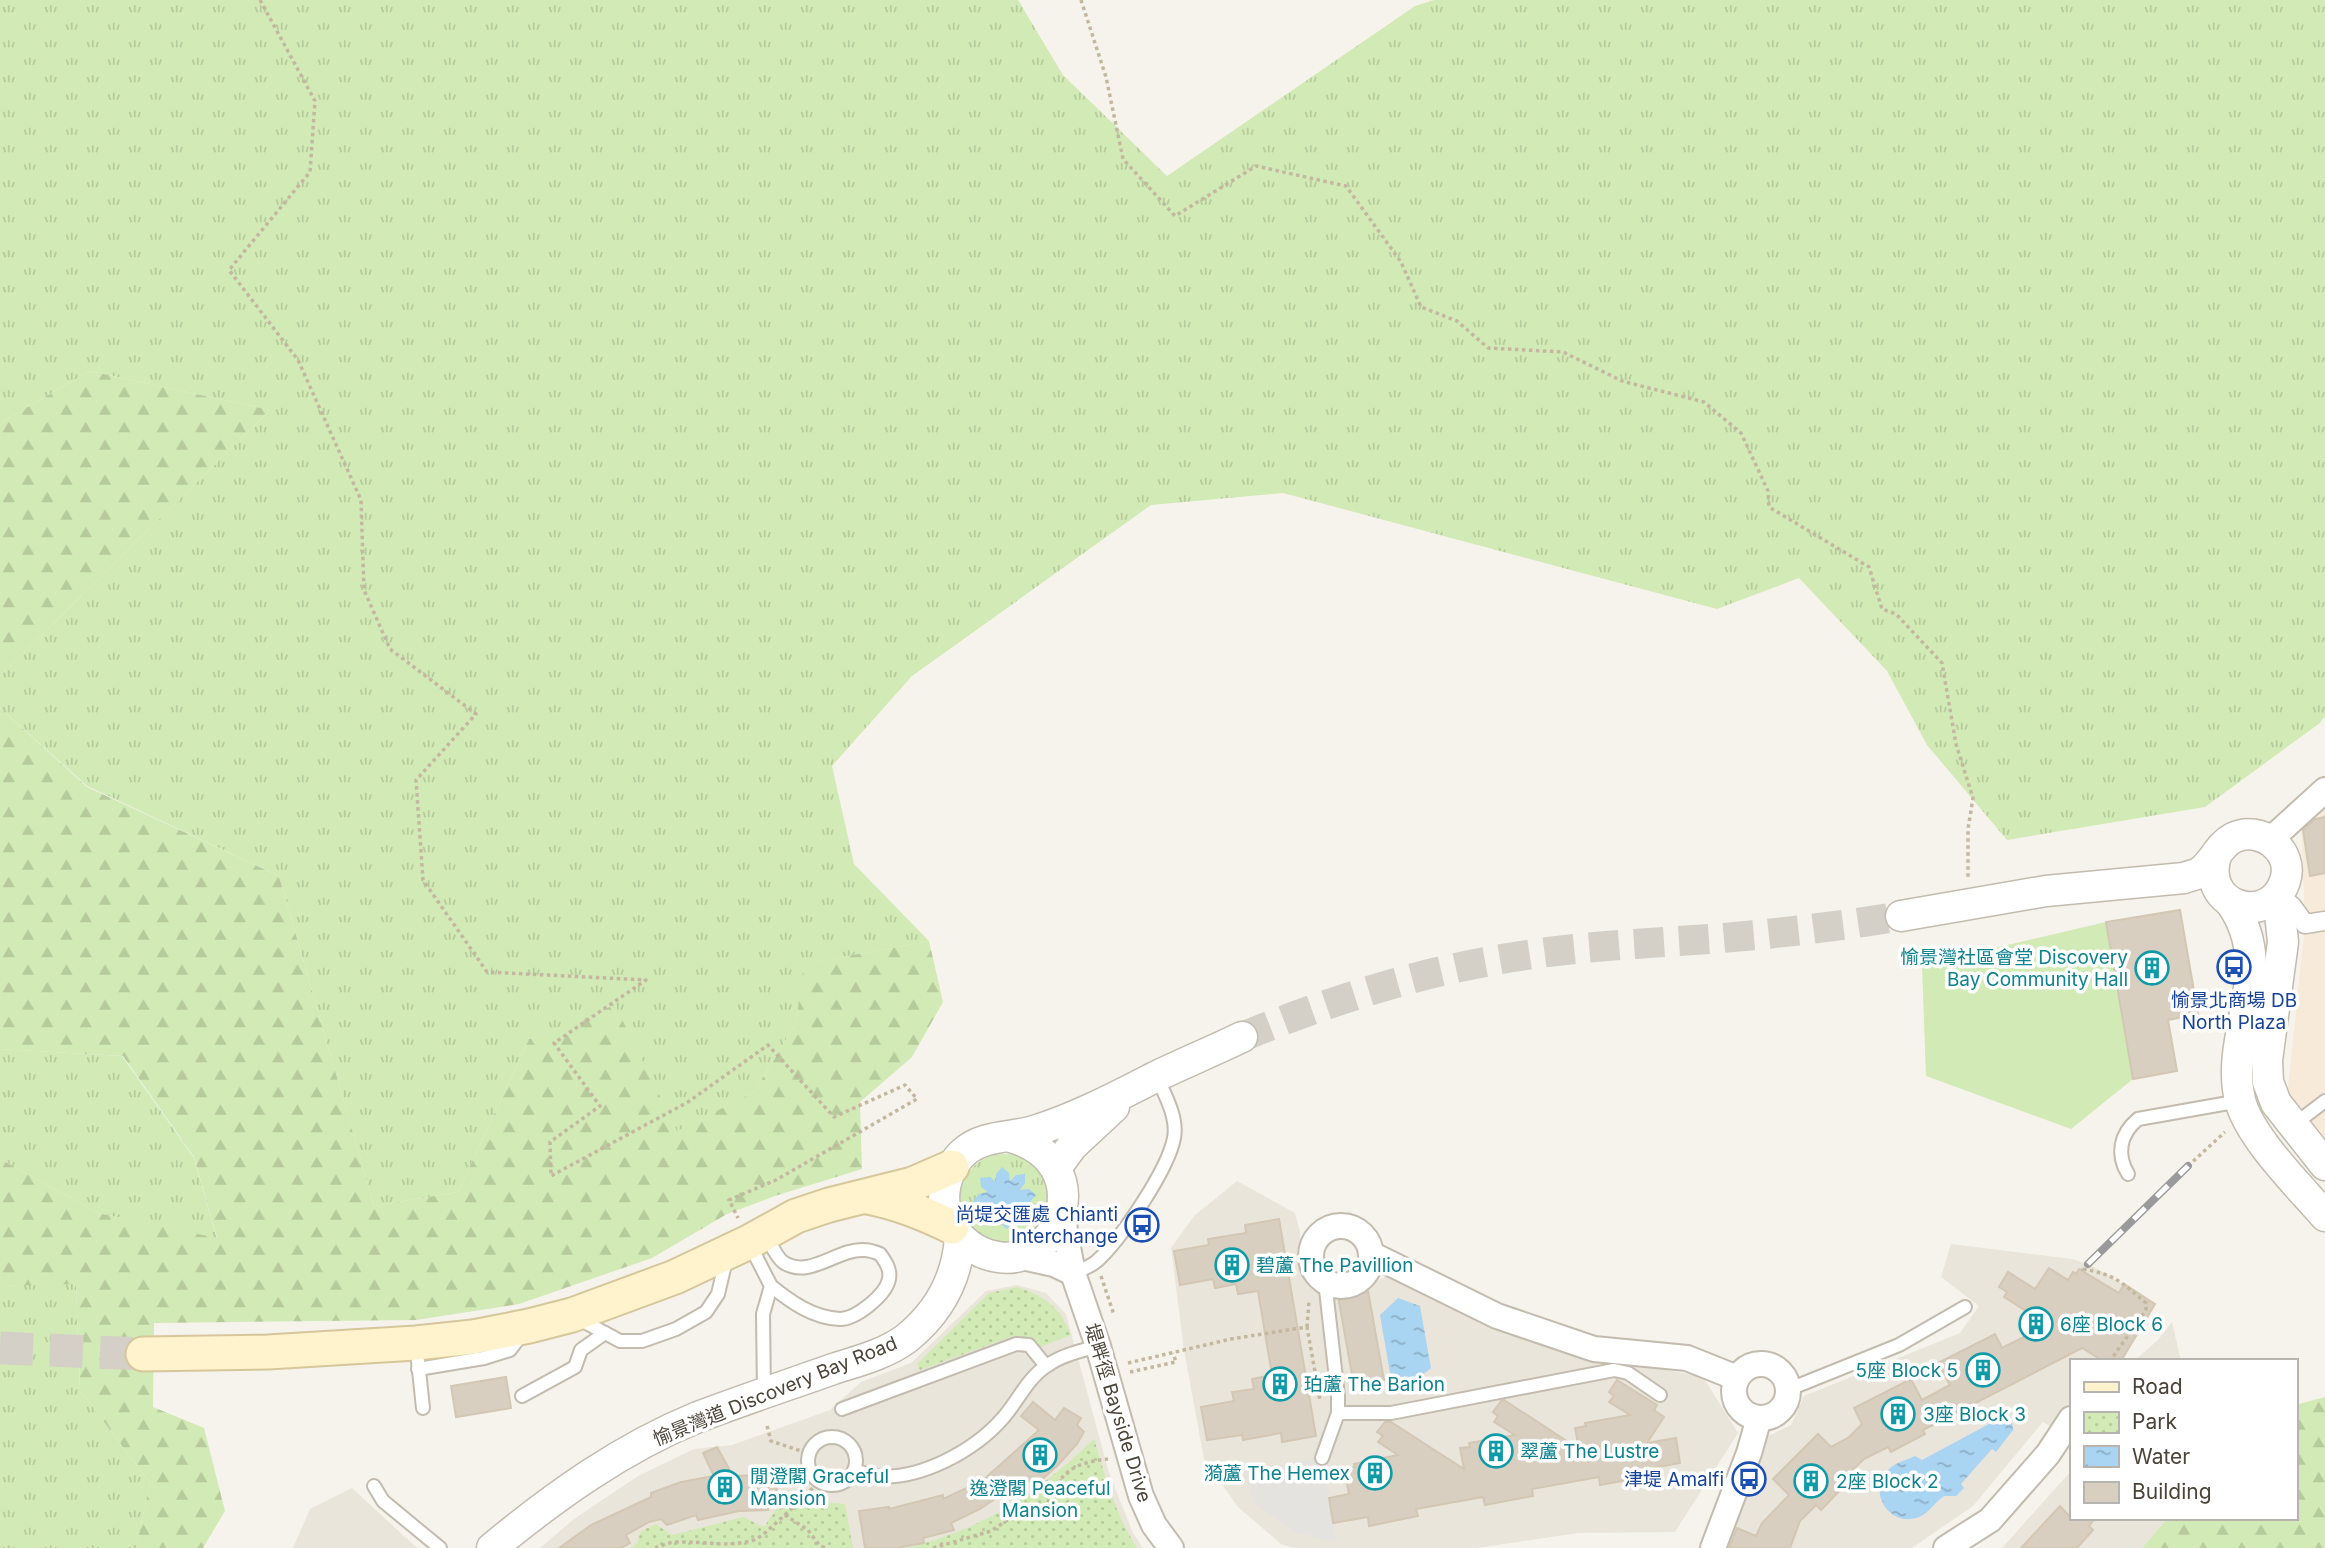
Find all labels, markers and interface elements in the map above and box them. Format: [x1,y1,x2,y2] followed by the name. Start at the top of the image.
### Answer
[1900,946,2128,991] place label: 愉景灣社區會堂 Discovery Bay Community Hall
[2215,948,2253,986] bus stop icon: 愉景北商場 DB North Plaza
[2133,949,2171,987] building icon: 愉景灣社區會堂 Discovery Bay Community Hall
[2171,989,2297,1034] place label: 愉景北商場 DB North Plaza
[955,1203,1118,1248] place label: 尚堤交匯處 Chianti Interchange
[1123,1206,1161,1244] bus stop icon: 尚堤交匯處 Chianti Interchange
[1213,1246,1251,1284] building icon: 碧蘆 The Pavillion
[1256,1254,1414,1277] place label: 碧蘆 The Pavillion
[2017,1305,2055,1343] building icon: 6座 Block 6
[2060,1313,2163,1336] place label: 6座 Block 6
[1080,1321,1156,1505] street label: 堤畔徑 Bayside Drive
[650,1331,900,1451] street label: 愉景灣道 Discovery Bay Road
[1964,1351,2002,1389] building icon: 5座 Block 5
[1856,1359,1958,1382] place label: 5座 Block 5
[2070,1359,2297,1520] legend
[1261,1365,1299,1403] building icon: 珀蘆 The Barion
[1304,1373,1445,1396] place label: 珀蘆 The Barion
[2132,1374,2183,1399] text: Road
[1879,1395,1917,1433] building icon: 3座 Block 3
[1923,1403,2026,1426] place label: 3座 Block 3
[2132,1409,2177,1434] text: Park
[1477,1432,1515,1470] building icon: 翠蘆 The Lustre
[1021,1436,1059,1474] building icon: 逸澄閣 Peaceful Mansion
[1520,1440,1659,1463] place label: 翠蘆 The Lustre
[2132,1444,2190,1469] text: Water
[1356,1454,1394,1492] building icon: 漪蘆 The Hemex
[1730,1460,1768,1498] bus stop icon: 津堤 Amalfi
[1204,1462,1350,1485] place label: 漪蘆 The Hemex
[1792,1462,1830,1500] building icon: 2座 Block 2
[750,1465,889,1510] place label: 閒澄閣 Graceful Mansion
[706,1468,744,1506] building icon: 閒澄閣 Graceful Mansion
[1624,1468,1724,1491] place label: 津堤 Amalfi
[1836,1470,1939,1493] place label: 2座 Block 2
[969,1477,1111,1522] place label: 逸澄閣 Peaceful Mansion
[2132,1479,2212,1504] text: Building

